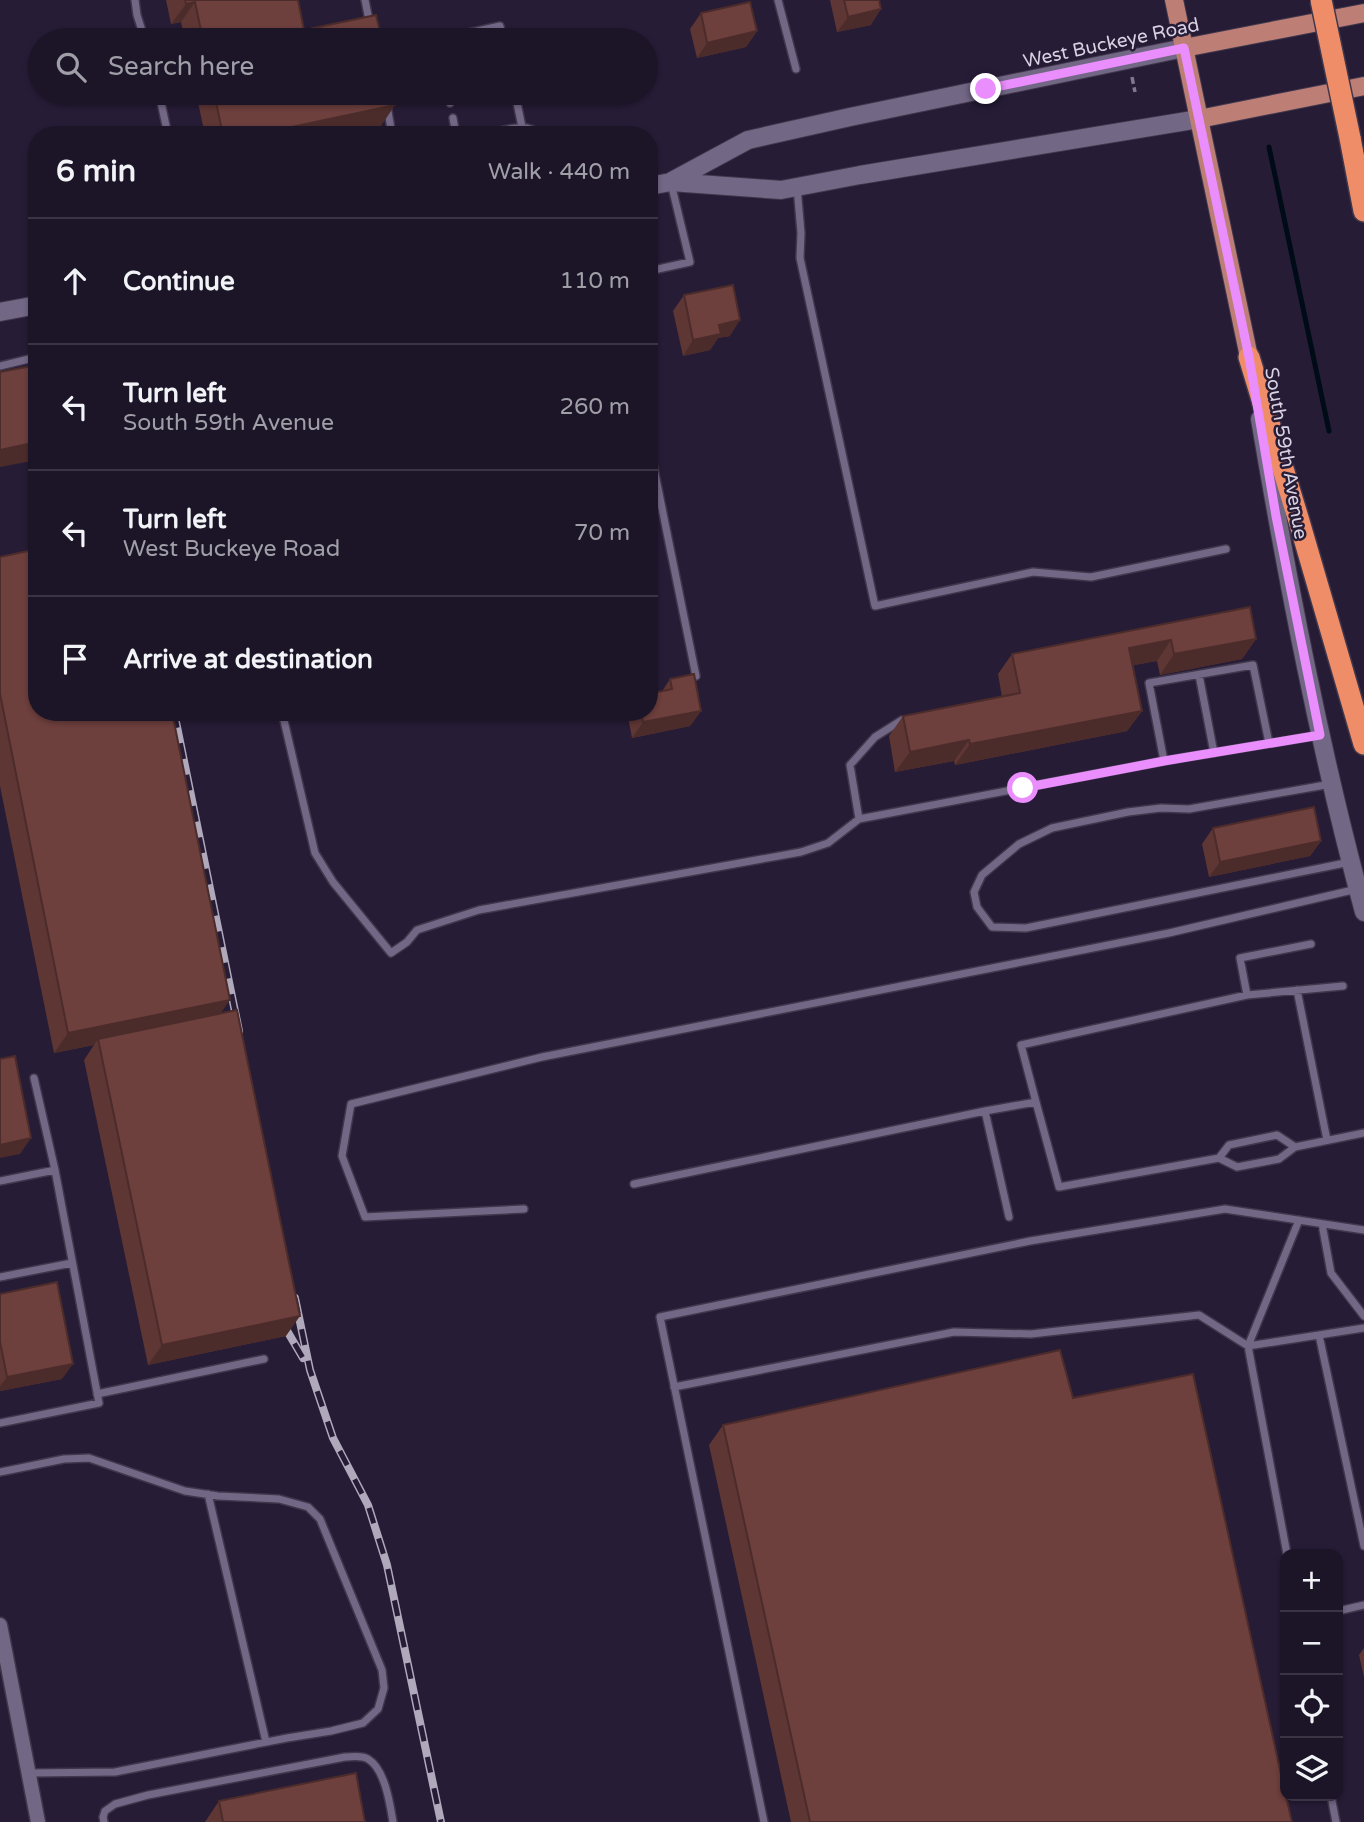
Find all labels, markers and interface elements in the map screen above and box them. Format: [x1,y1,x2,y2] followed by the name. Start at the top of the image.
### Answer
[1021,14,1201,72] street label: West Buckeye Road
[28,28,658,105] search box
[52,48,90,86] icon: search
[108,51,254,82] text: Search here
[970,73,1001,104] route end
[56,153,136,190] text: 6 min
[488,158,630,186] text: Walk · 440 m
[56,262,94,300] icon: ahead
[123,266,235,297] text: Continue
[560,267,630,295] text: 110 m
[1260,365,1312,541] street label: South 59th Avenue
[123,378,226,409] text: Turn left
[56,388,94,426] icon: left
[560,393,630,421] text: 260 m
[123,409,334,437] text: South 59th Avenue
[123,504,226,535] text: Turn left
[56,514,94,552] icon: left
[574,519,630,547] text: 70 m
[123,535,340,563] text: West Buckeye Road
[56,640,94,678] icon: arrive
[123,644,373,675] text: Arrive at destination
[1007,772,1038,803] route start
[1280,1549,1343,1801] map controls
[1280,1549,1343,1612] button: +
[1280,1612,1343,1675] button: −
[1280,1675,1343,1738] button: locate
[1280,1738,1343,1801] button: layers

